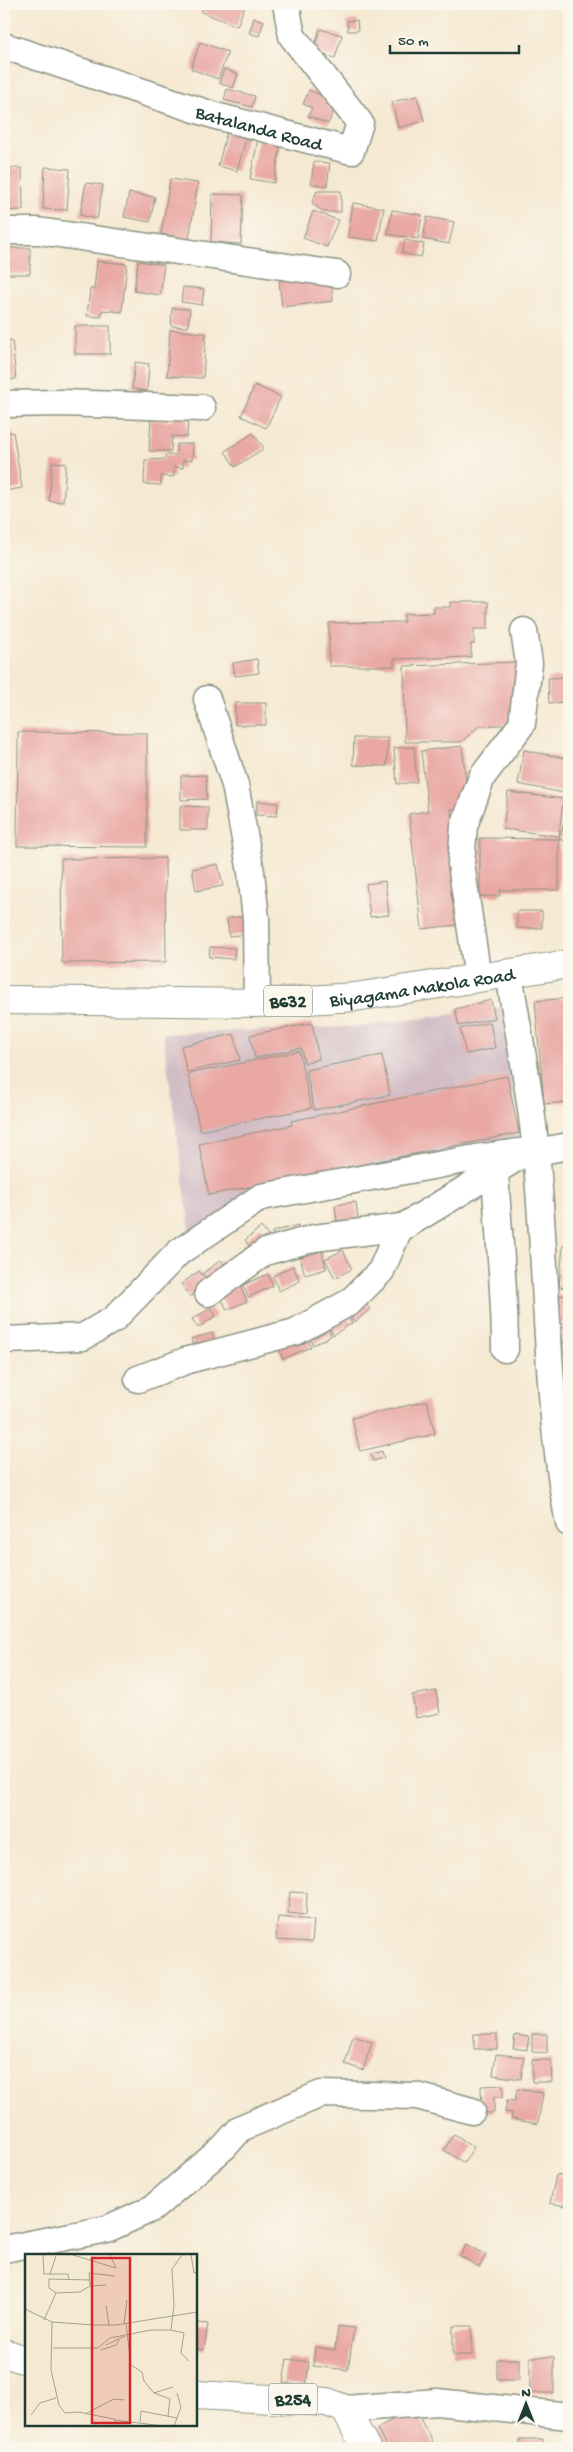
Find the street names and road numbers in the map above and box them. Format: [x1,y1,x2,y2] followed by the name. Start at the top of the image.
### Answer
[191,102,326,159] street label: Batalanda Road
[328,964,518,1014] street label: Biyagama Makola Road
[264,986,312,1016] road number: B632
[269,2384,317,2414] road number: B254

